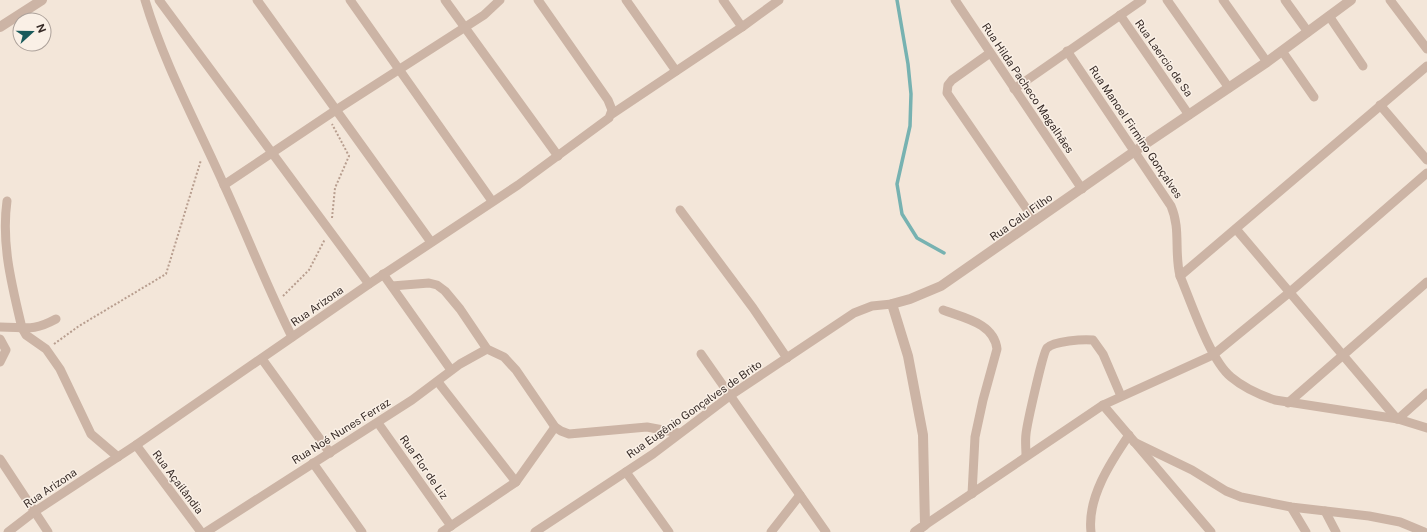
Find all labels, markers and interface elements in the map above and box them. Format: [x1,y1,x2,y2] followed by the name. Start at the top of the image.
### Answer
[12,12,52,52] north arrow
[1133,17,1195,99] street label: Rua Laercio de Sa
[980,21,1076,156] street label: Rua Hilda Pacheco Magalhães
[34,22,48,35] text: N
[1086,64,1185,201] street label: Rua Manoel Firmino Gonçalves
[987,191,1055,243] street label: Rua Calu Filho
[288,284,346,328] street label: Rua Arizona
[624,358,764,461] street label: Rua Eugênio Gonçalves de Brito
[290,396,392,466] street label: Rua Noé Nunes Ferraz
[398,433,450,501] street label: Rua Flor de Liz
[150,448,206,517] street label: Rua Açailândia
[21,466,79,510] street label: Rua Arizona

